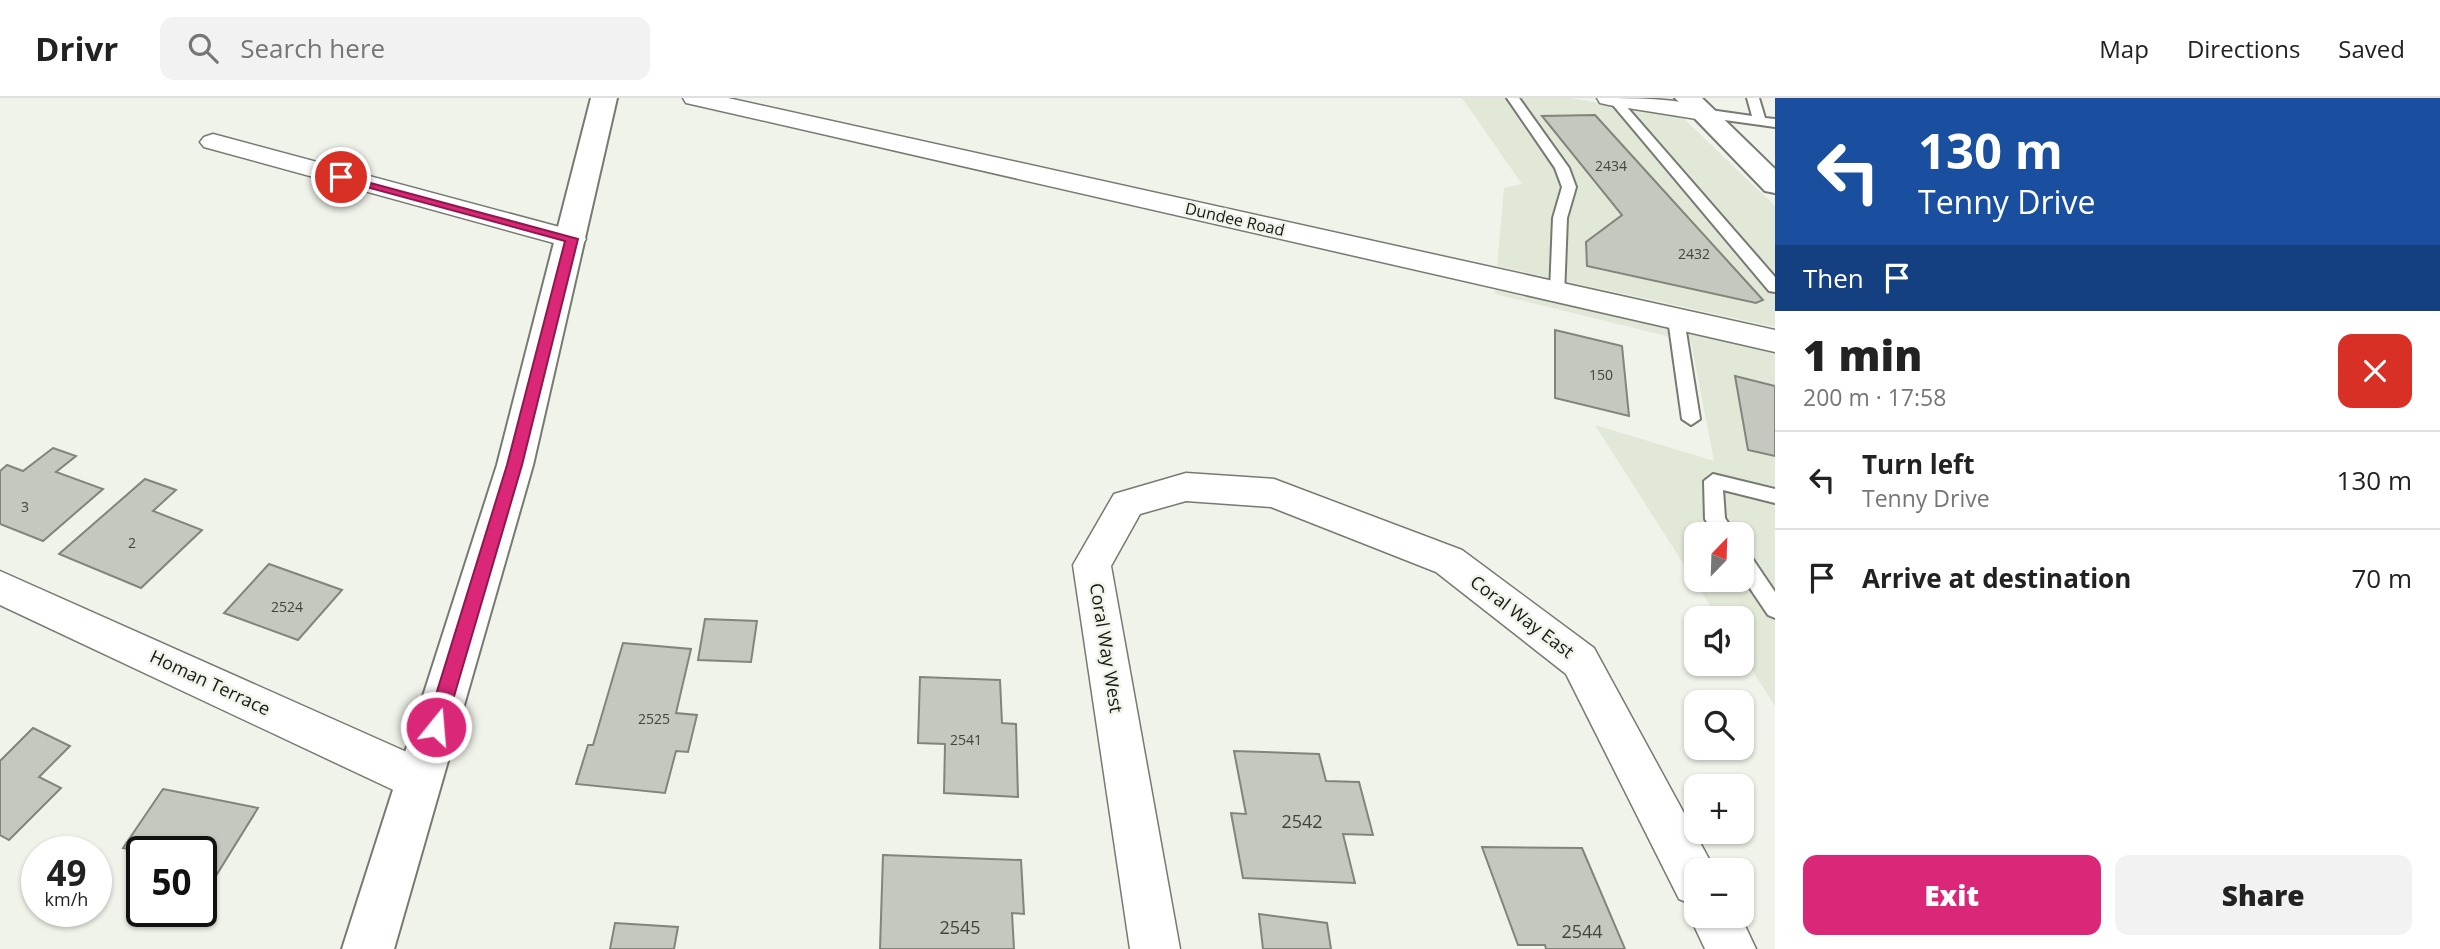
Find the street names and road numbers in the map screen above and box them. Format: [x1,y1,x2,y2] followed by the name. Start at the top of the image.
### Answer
[1183,197,1287,241] street label: Dundee Road
[1466,569,1579,663] street label: Coral Way East
[1085,581,1129,714] street label: Coral Way West
[146,644,274,720] street label: Homan Terrace

